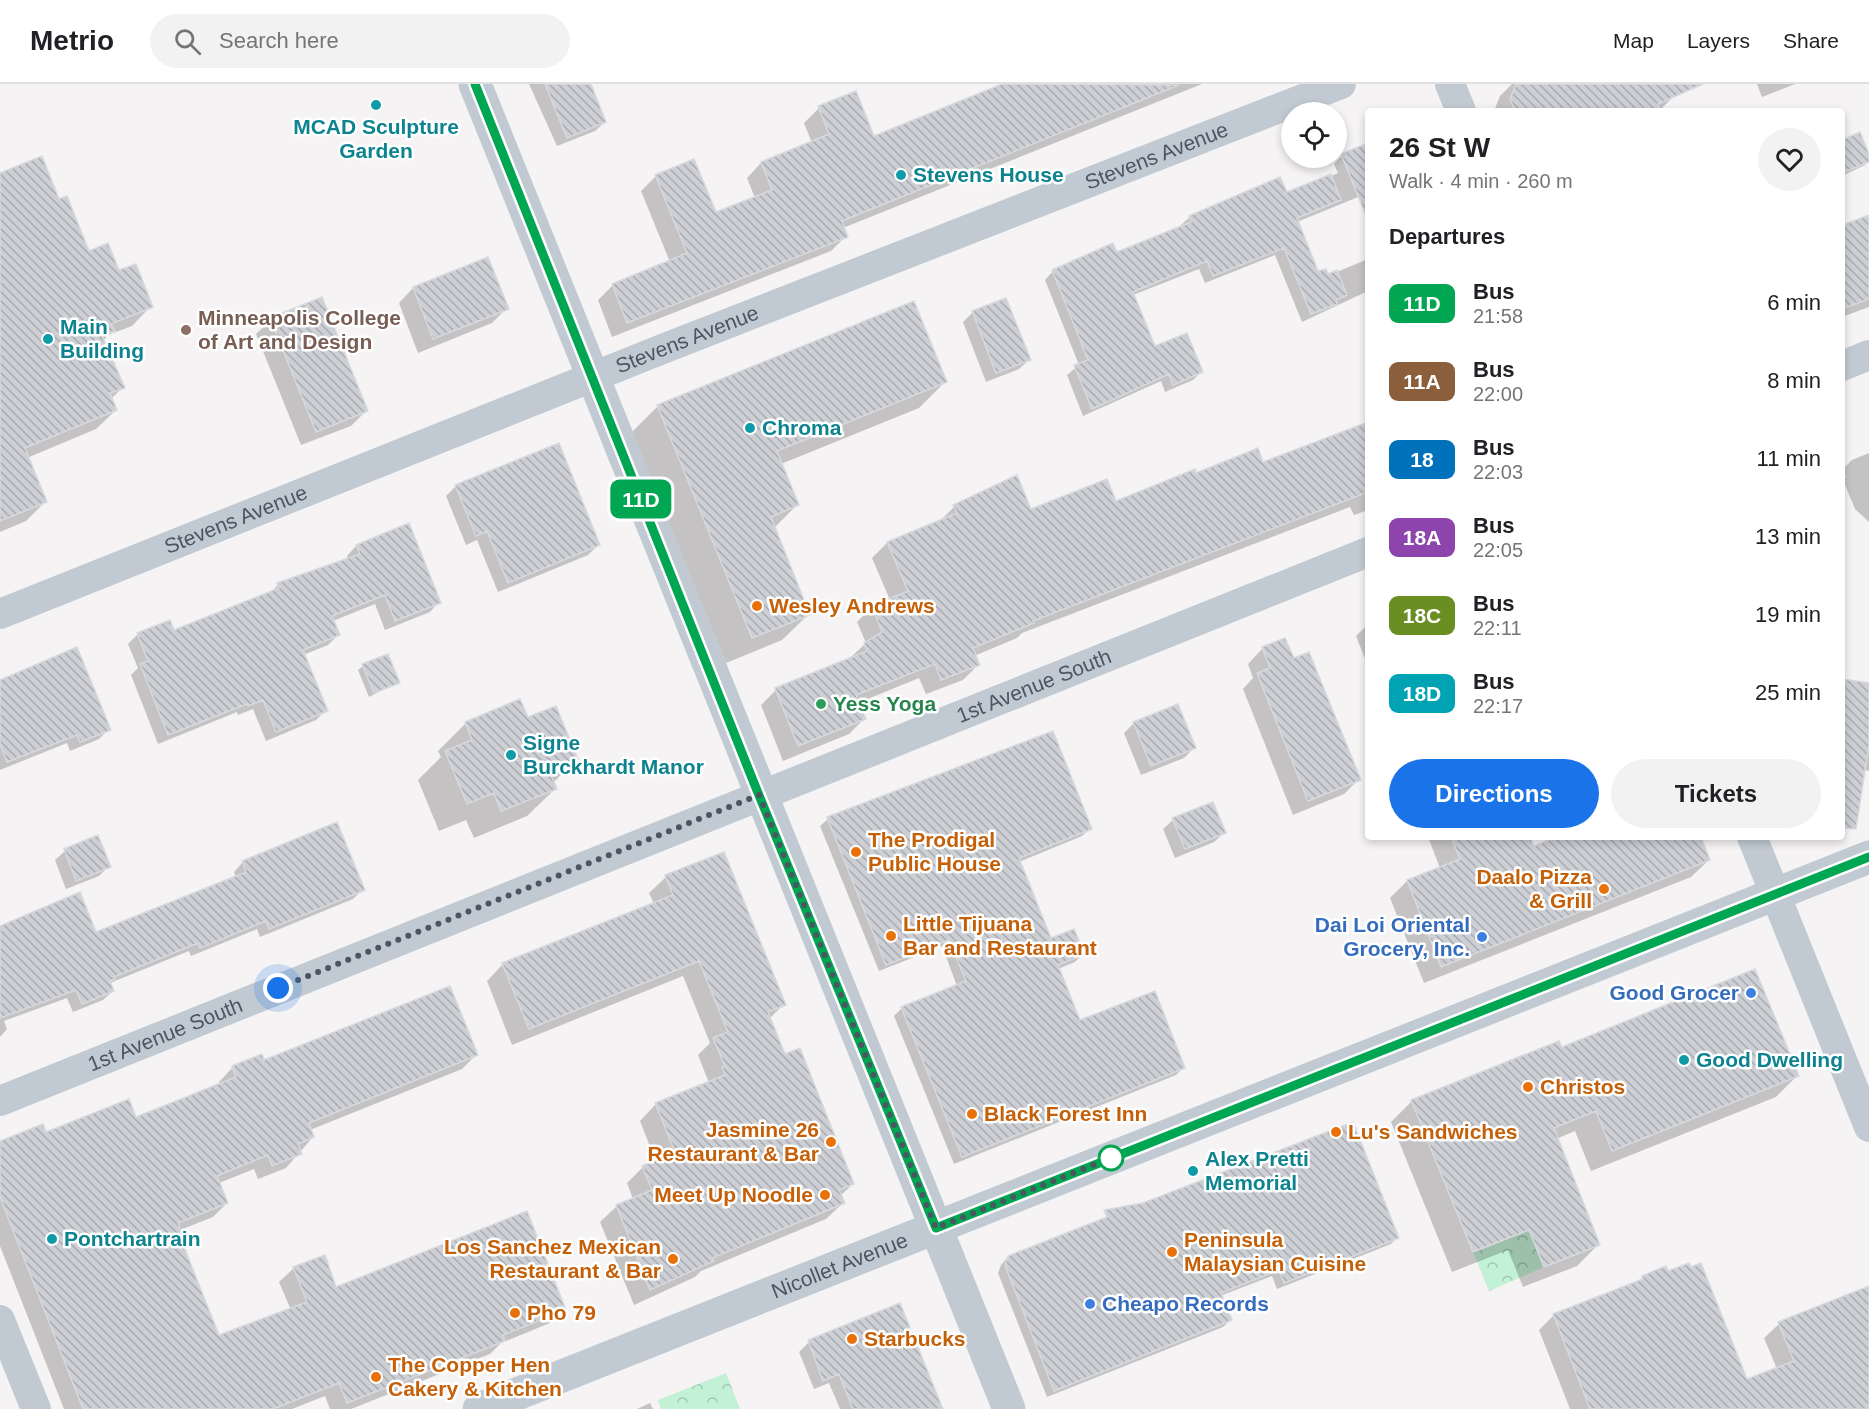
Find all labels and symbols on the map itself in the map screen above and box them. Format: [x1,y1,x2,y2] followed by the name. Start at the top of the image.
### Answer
[369,98,383,112] marker: MCAD Sculpture Garden
[293,115,459,162] place label: MCAD Sculpture Garden
[1082,117,1231,194] street label: Stevens Avenue
[913,163,1064,186] place label: Stevens House
[894,168,908,182] marker: Stevens House
[612,301,762,378] street label: Stevens Avenue
[198,306,401,353] place label: Minneapolis College of Art and Design
[60,315,144,362] place label: Main Building
[179,323,193,337] marker: Minneapolis College of Art and Design
[41,332,55,346] marker: Main Building
[762,416,842,439] place label: Chroma
[743,421,757,435] marker: Chroma
[161,480,310,558] street label: Stevens Avenue
[606,480,676,518] line badge: 11D
[769,594,935,617] place label: Wesley Andrews
[750,599,764,613] marker: Wesley Andrews
[953,644,1114,727] street label: 1st Avenue South
[833,692,936,715] place label: Yess Yoga
[814,697,828,711] marker: Yess Yoga
[523,731,704,778] place label: Signe Burckhardt Manor
[504,748,518,762] marker: Signe Burckhardt Manor
[868,828,1001,875] place label: The Prodigal Public House
[849,845,863,859] marker: The Prodigal Public House
[1476,865,1592,912] place label: Daalo Pizza & Grill
[1597,882,1611,896] marker: Daalo Pizza & Grill
[903,912,1097,959] place label: Little Tijuana Bar and Restaurant
[1315,913,1470,960] place label: Dai Loi Oriental Grocery, Inc.
[884,929,898,943] marker: Little Tijuana Bar and Restaurant
[1475,930,1489,944] marker: Dai Loi Oriental Grocery, Inc.
[263,973,293,1003] your location
[1609,981,1739,1004] place label: Good Grocer
[1744,986,1758,1000] marker: Good Grocer
[84,993,246,1076] street label: 1st Avenue South
[1696,1048,1843,1071] place label: Good Dwelling
[1677,1053,1691,1067] marker: Good Dwelling
[1540,1075,1625,1098] place label: Christos
[1521,1080,1535,1094] marker: Christos
[984,1102,1147,1125] place label: Black Forest Inn
[965,1107,979,1121] marker: Black Forest Inn
[647,1118,819,1165] place label: Jasmine 26 Restaurant & Bar
[1348,1120,1518,1143] place label: Lu's Sandwiches
[1329,1125,1343,1139] marker: Lu's Sandwiches
[824,1135,838,1149] marker: Jasmine 26 Restaurant & Bar
[1098,1145,1124,1171] unlabelled marker
[1205,1147,1309,1194] place label: Alex Pretti Memorial
[1186,1164,1200,1178] marker: Alex Pretti Memorial
[654,1183,813,1206] place label: Meet Up Noodle
[818,1188,832,1202] marker: Meet Up Noodle
[64,1227,201,1250] place label: Pontchartrain
[768,1228,911,1303] street label: Nicollet Avenue
[1184,1228,1366,1275] place label: Peninsula Malaysian Cuisine
[45,1232,59,1246] marker: Pontchartrain
[444,1235,661,1282] place label: Los Sanchez Mexican Restaurant & Bar
[1165,1245,1179,1259] marker: Peninsula Malaysian Cuisine
[666,1252,680,1266] marker: Los Sanchez Mexican Restaurant & Bar
[1102,1292,1269,1315] place label: Cheapo Records
[1083,1297,1097,1311] marker: Cheapo Records
[527,1301,596,1324] place label: Pho 79
[508,1306,522,1320] marker: Pho 79
[864,1327,966,1350] place label: Starbucks
[845,1332,859,1346] marker: Starbucks
[388,1353,562,1400] place label: The Copper Hen Cakery & Kitchen
[369,1370,383,1384] marker: The Copper Hen Cakery & Kitchen

